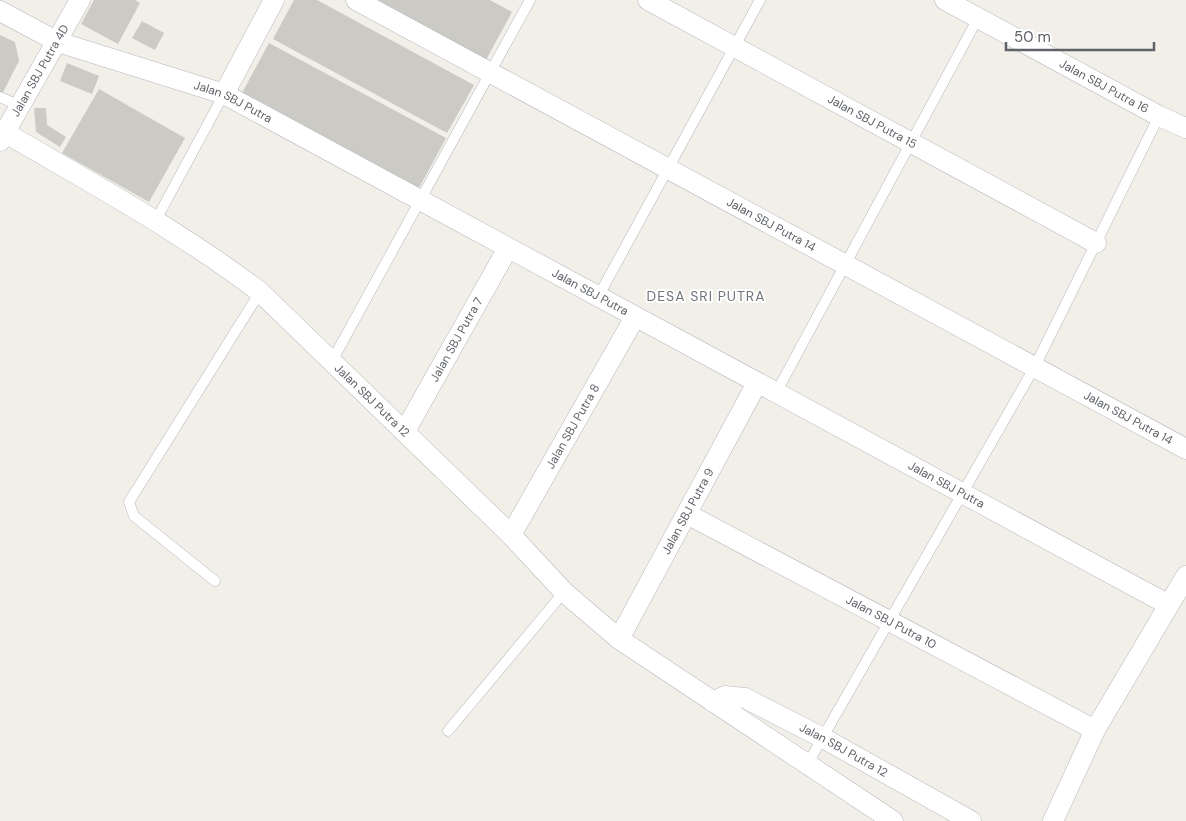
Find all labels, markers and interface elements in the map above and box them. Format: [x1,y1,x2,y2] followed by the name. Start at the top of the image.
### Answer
[1006,20,1154,52] scale bar
[7,22,72,120] street label: Jalan SBJ Putra 4D
[1014,27,1051,47] text: 50 m
[1057,56,1152,117] street label: Jalan SBJ Putra 16
[192,77,275,127] street label: Jalan SBJ Putra
[825,91,920,152] street label: Jalan SBJ Putra 15
[724,194,819,255] street label: Jalan SBJ Putra 14
[549,265,631,319] street label: Jalan SBJ Putra
[647,287,765,305] district label: DESA SRI PUTRA
[426,294,487,385] street label: Jalan SBJ Putra 7
[331,360,413,441] street label: Jalan SBJ Putra 12
[542,381,603,472] street label: Jalan SBJ Putra 8
[1081,387,1176,448] street label: Jalan SBJ Putra 14
[905,457,988,512] street label: Jalan SBJ Putra
[658,465,718,557] street label: Jalan SBJ Putra 9
[843,592,939,653] street label: Jalan SBJ Putra 10
[797,719,891,781] street label: Jalan SBJ Putra 12

